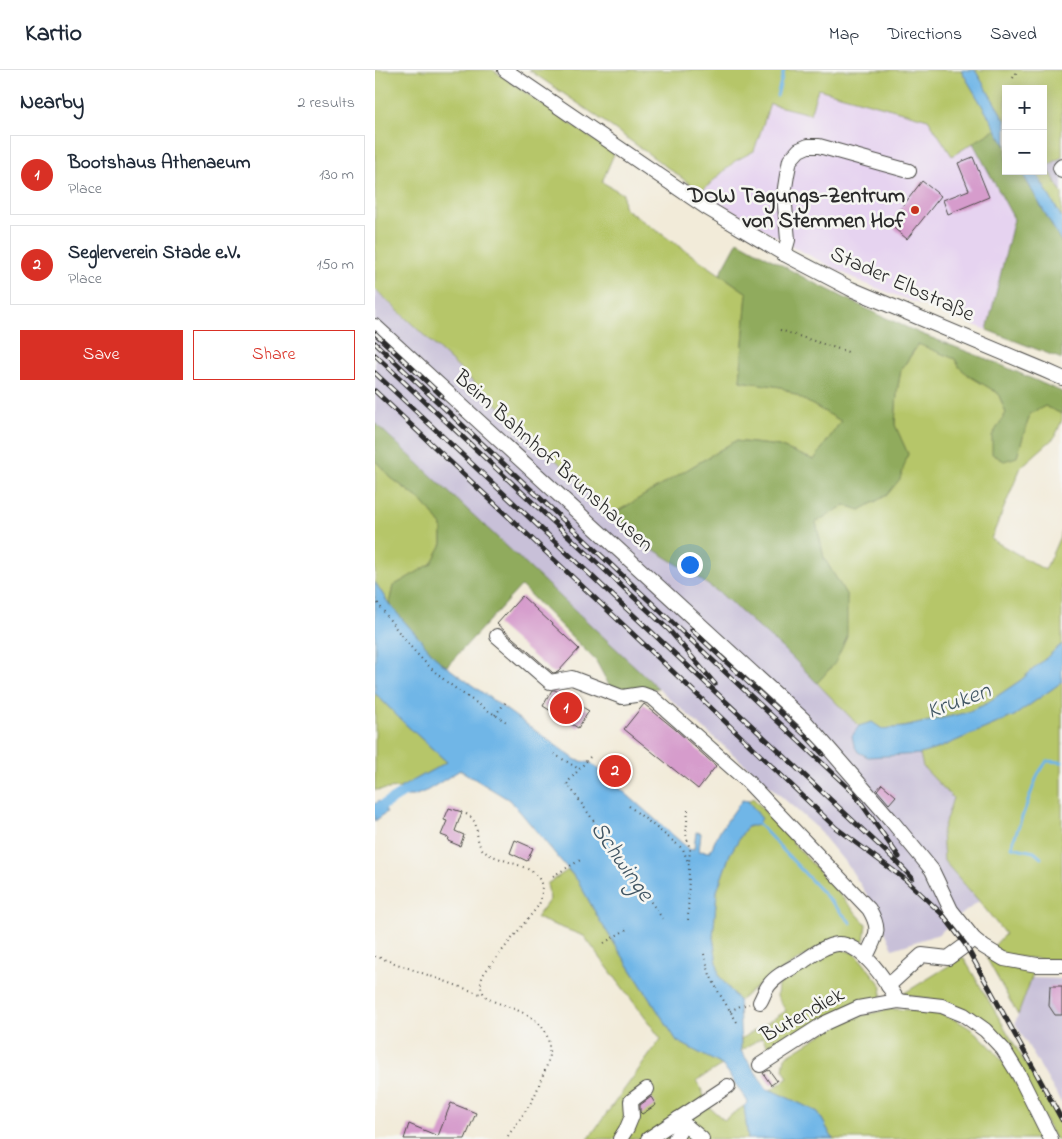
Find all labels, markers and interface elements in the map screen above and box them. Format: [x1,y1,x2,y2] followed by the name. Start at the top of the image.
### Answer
[25,17,82,52] text: Kartio
[829,22,859,48] text: Map
[887,22,962,48] text: Directions
[990,22,1037,48] text: Saved
[1002,85,1047,175] map controls
[1002,85,1047,130] button: +
[20,88,84,118] text: Nearby
[297,91,355,115] text: 2 results
[1002,130,1047,175] button: −
[68,150,250,177] text: Bootshaus Athenaeum
[34,163,40,187] text: 1
[319,163,354,187] text: 130 m
[68,177,102,201] text: Place
[687,181,906,238] place label: DOW Tagungs-Zentrum von Stemmen Hof
[909,204,921,216] marker: DOW Tagungs-Zentrum von Stemmen Hof
[825,239,980,331] street label: Stader Elbstraße
[68,240,240,267] text: Seglerverein Stade e.V.
[33,253,41,277] text: 2
[316,253,354,277] text: 150 m
[68,267,102,291] text: Place
[20,330,183,380] button: Save
[193,330,355,380] button: Share
[445,363,660,561] street label: Beim Bahnhof Brunshausen
[677,552,703,578] your location
[922,674,997,730] water label: Kruken
[550,689,582,727] pin: 1
[599,752,631,790] pin: 2
[581,815,662,910] water label: Schwinge
[754,980,851,1053] street label: Butendiek

